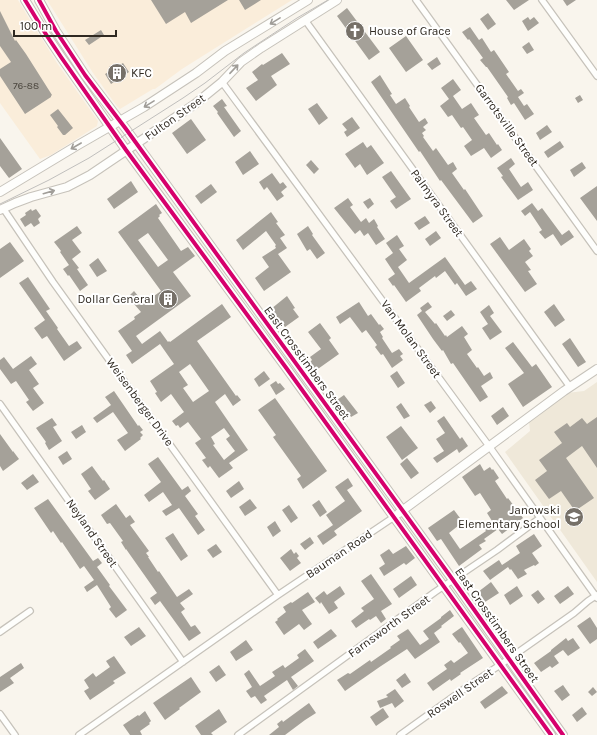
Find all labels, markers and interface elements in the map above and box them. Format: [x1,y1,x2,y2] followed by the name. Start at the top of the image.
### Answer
[14,12,116,38] scale bar
[269,17,281,25] one-way arrow
[20,19,52,33] text: 100 m
[344,20,366,42] church icon: House of Grace
[369,24,451,38] place label: House of Grace
[106,62,128,84] building icon: KFC
[229,65,238,75] one-way arrow
[131,66,152,80] place label: KFC
[13,80,39,92] house number: 76-88
[472,81,542,169] street label: Garrotsville Street
[142,91,208,143] street label: Fulton Street
[143,100,155,108] one-way arrow
[70,142,82,150] one-way arrow
[408,166,467,240] street label: Palmyra Street
[42,188,55,195] one-way arrow
[157,288,179,310] building icon: Dollar General
[77,292,154,306] place label: Dollar General
[378,297,444,381] street label: Van Molan Street
[261,304,353,423] street label: East Crosstimbers Street
[103,355,177,449] street label: Weisenberger Drive
[63,496,121,570] street label: Neyland Street
[458,503,560,531] place label: Janowski Elementary School
[563,506,585,528] school or university icon: Janowski Elementary School
[303,527,375,581] street label: Bauman Road
[452,565,542,685] street label: East Crosstimbers Street
[345,591,433,660] street label: Farnsworth Street
[424,665,496,721] street label: Roswell Street

